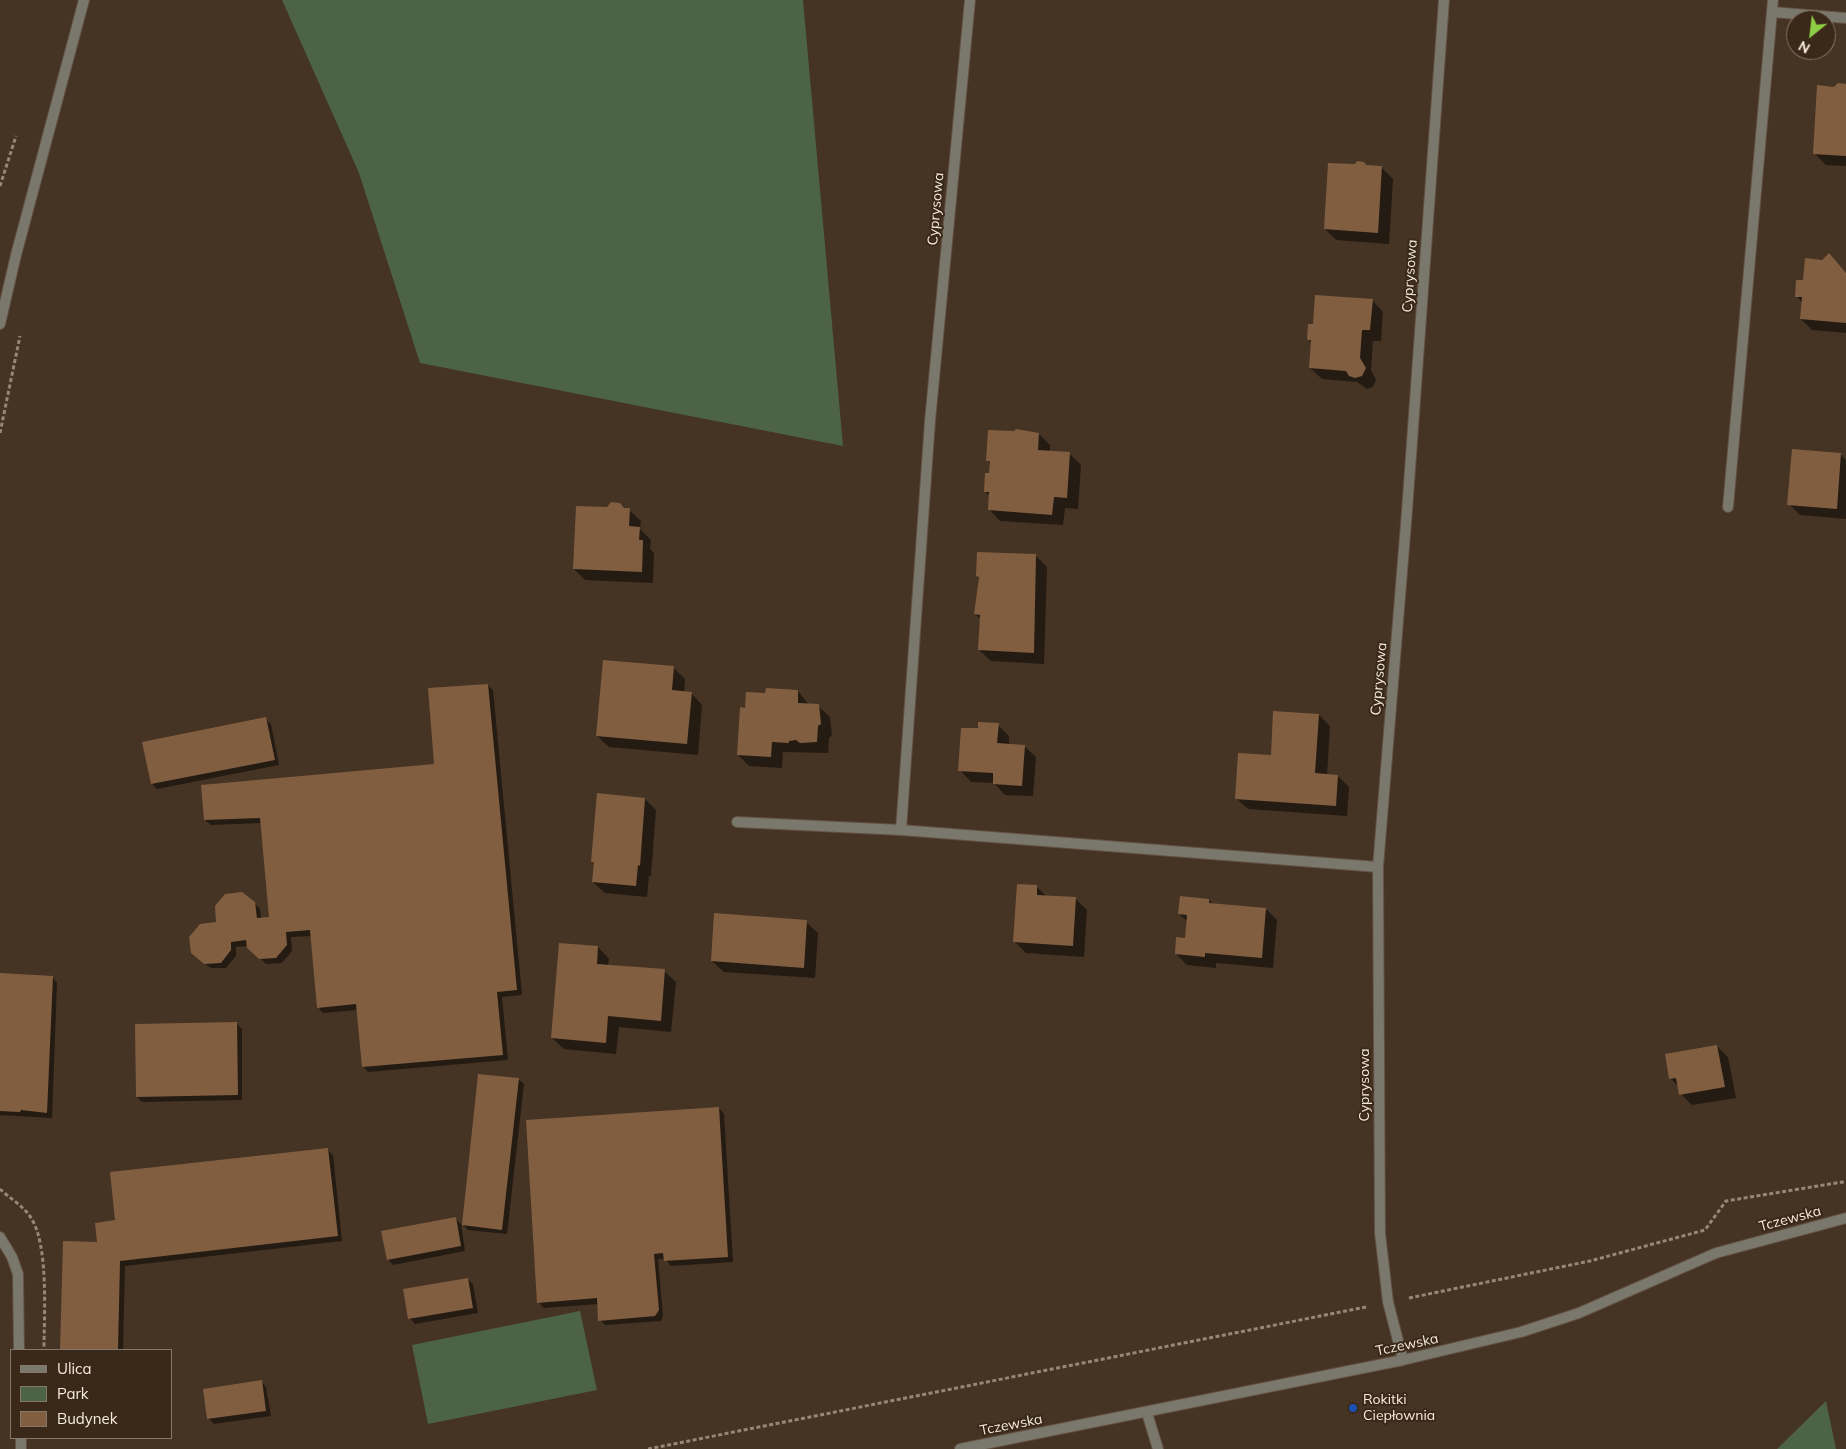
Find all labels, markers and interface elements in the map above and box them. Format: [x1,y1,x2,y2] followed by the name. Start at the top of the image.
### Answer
[1786,10,1836,60] north arrow
[1795,37,1813,58] text: N
[924,172,948,246] street label: Cyprysowa
[1399,239,1421,313] street label: Cyprysowa
[1367,642,1391,716] street label: Cyprysowa
[1357,1048,1373,1122] street label: Cyprysowa
[1757,1203,1823,1235] street label: Tczewska
[1374,1330,1440,1360] street label: Tczewska
[10,1349,172,1439] legend
[57,1359,91,1378] text: Ulica
[57,1384,89,1403] text: Park
[1363,1392,1435,1424] place label: Rokitki Ciepłownia
[1347,1402,1359,1414] marker: Rokitki Ciepłownia
[57,1409,118,1428] text: Budynek
[978,1411,1044,1439] street label: Tczewska

